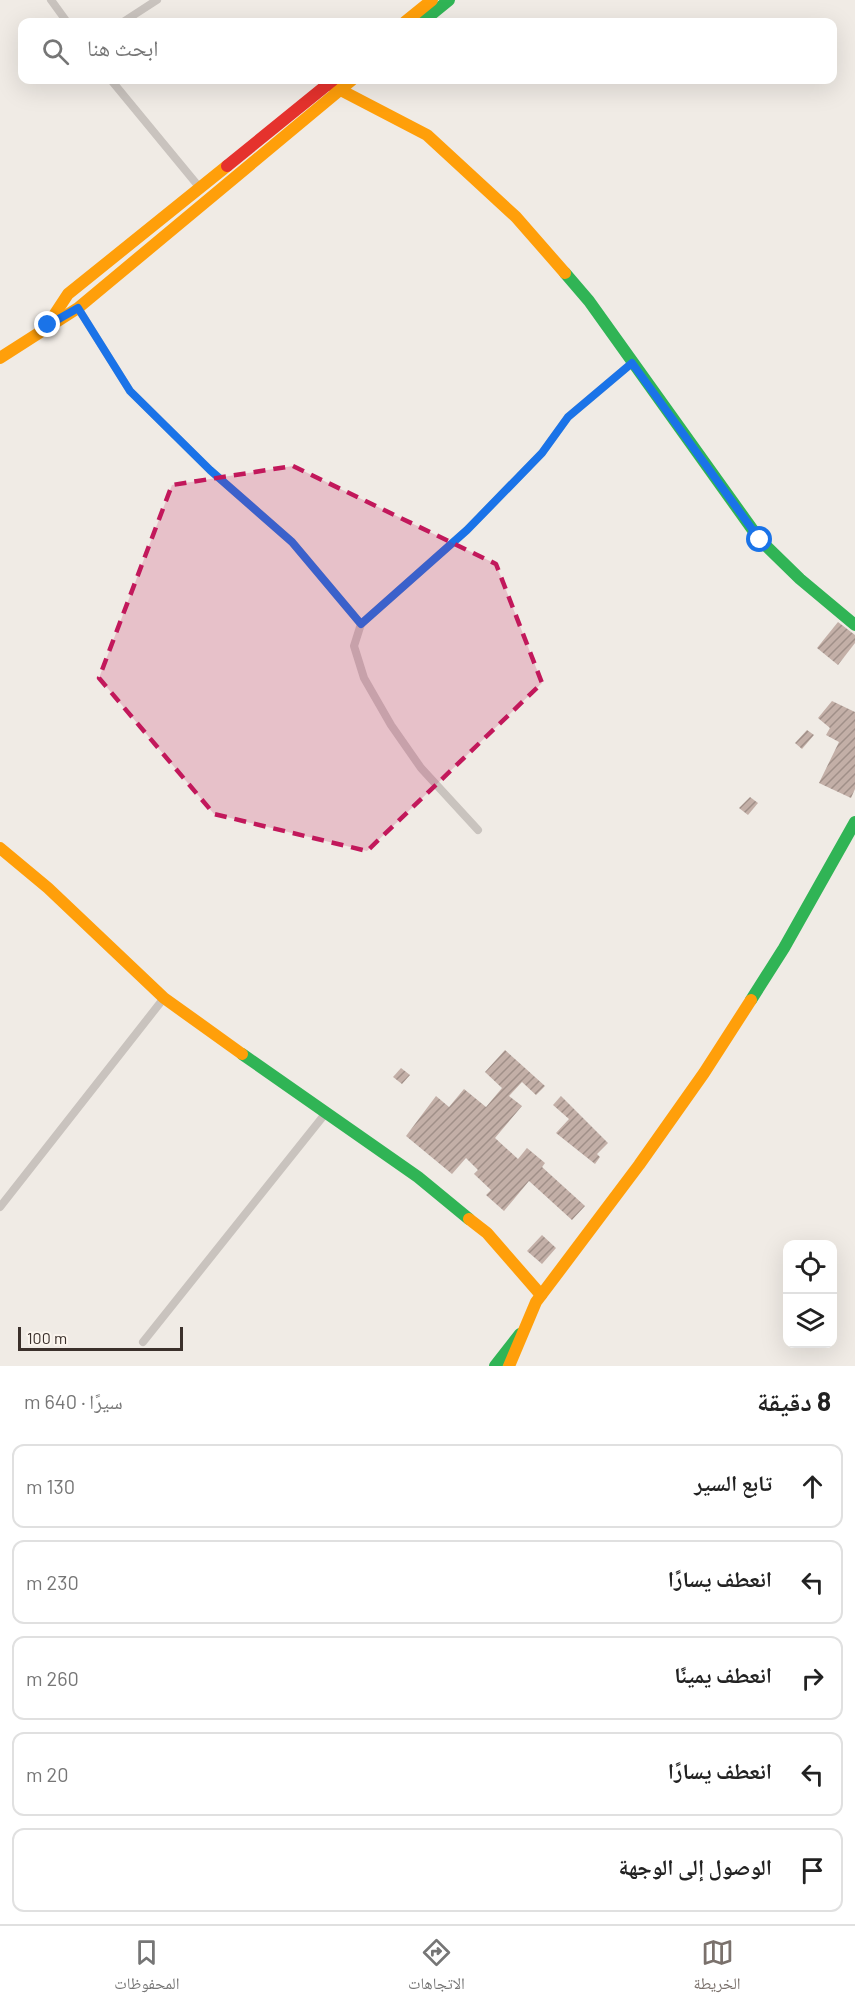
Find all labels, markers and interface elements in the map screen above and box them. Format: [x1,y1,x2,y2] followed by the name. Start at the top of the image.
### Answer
[18,18,837,84] search box
[87,34,158,60] text: ابحث هنا
[39,35,72,68] icon: search
[34,311,60,337] route end
[746,526,772,552] route start
[783,1240,837,1348] map controls
[783,1240,837,1294] button: locate
[783,1294,837,1348] button: layers
[18,1324,183,1352] scale bar
[27,1328,67,1347] text: 100 m
[757,1385,831,1416] text: 8 دقيقة
[24,1389,123,1413] text: سيرًا · 640 m
[694,1469,772,1495] text: تابع السير
[796,1470,829,1503] icon: ahead
[26,1474,75,1498] text: 130 m
[668,1565,772,1591] text: انعطف يسارًا
[796,1566,829,1599] icon: left
[26,1570,79,1594] text: 230 m
[674,1661,772,1687] text: انعطف يمينًا
[796,1662,829,1695] icon: right
[26,1666,79,1690] text: 260 m
[668,1757,772,1783] text: انعطف يسارًا
[796,1758,829,1791] icon: left
[26,1762,69,1786] text: 20 m
[619,1853,772,1879] text: الوصول إلى الوجهة
[796,1854,829,1887] icon: arrive
[114,1936,179,1999] tab: المحفوظات
[408,1936,465,1999] tab: الاتجاهات
[694,1936,741,1999] tab: الخريطة

